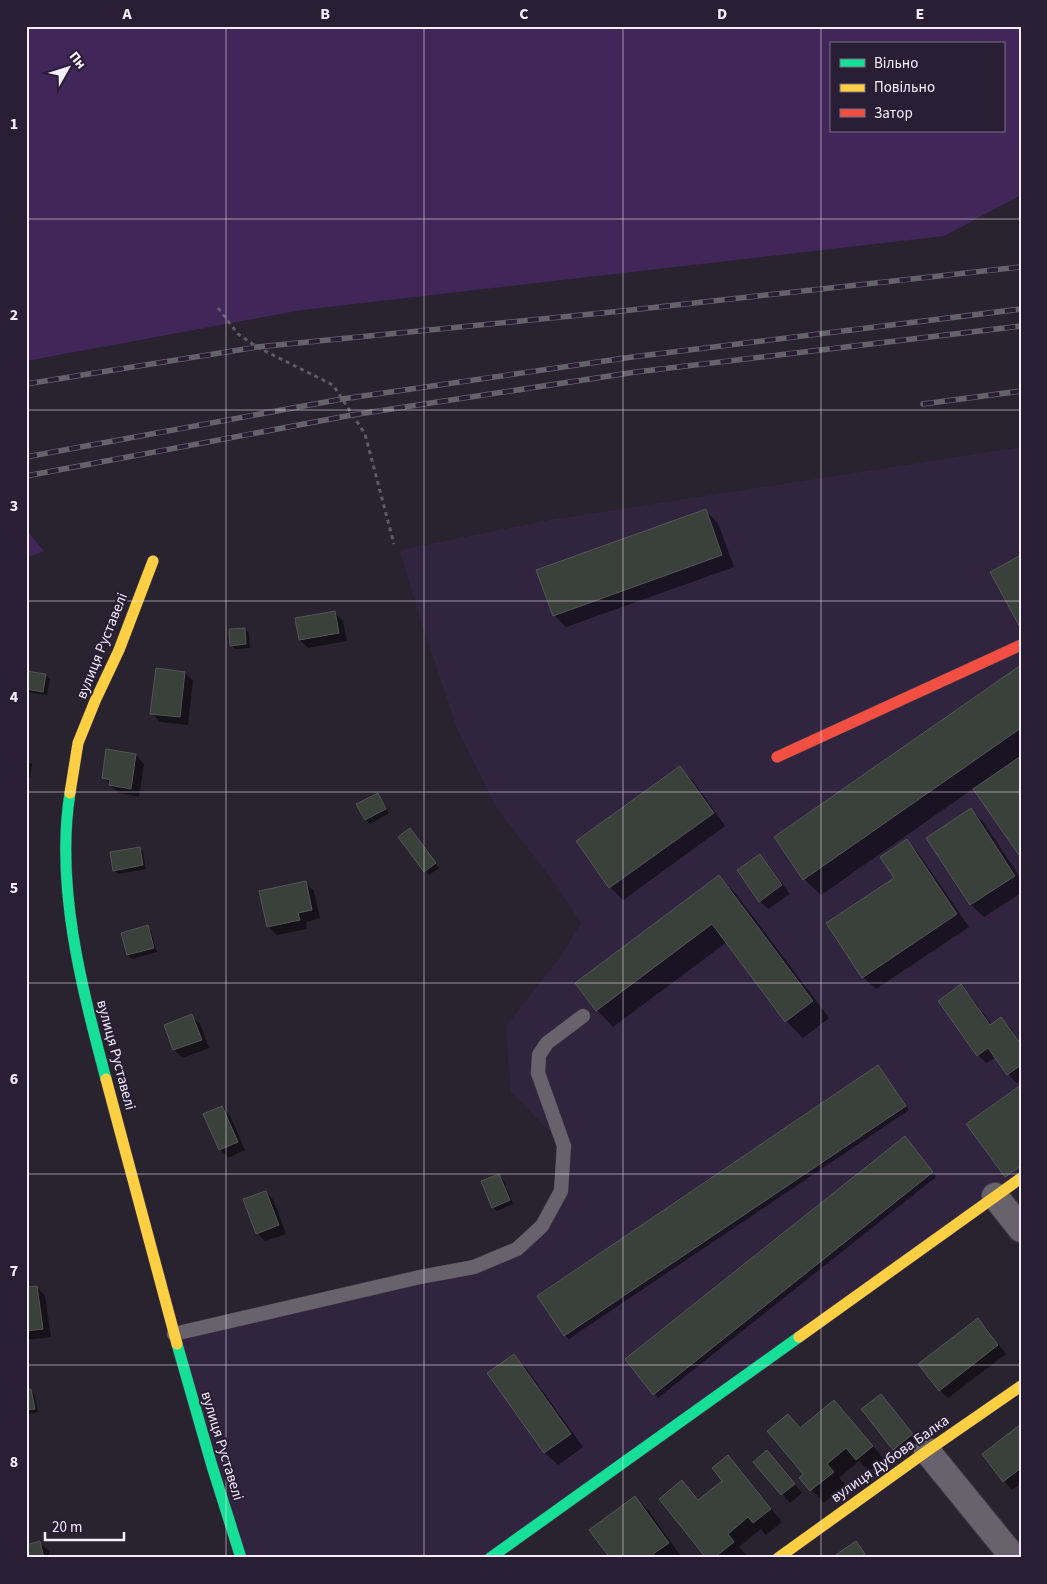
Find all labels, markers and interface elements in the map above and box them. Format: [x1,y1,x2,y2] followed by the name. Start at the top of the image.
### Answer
[121,3,132,25] text: A
[320,3,330,25] text: B
[519,3,529,25] text: C
[717,3,727,25] text: D
[916,3,924,25] text: E
[42,42,92,92] north arrow
[830,42,1004,132] legend
[64,47,91,74] text: Пн
[874,53,918,74] text: Вільно
[874,77,935,98] text: Повільно
[874,103,913,124] text: Затор
[10,113,18,135] text: 1
[10,304,18,326] text: 2
[10,495,18,517] text: 3
[71,590,133,702] street label: вулиця Руставелі
[10,686,19,708] text: 4
[10,877,18,899] text: 5
[91,998,141,1112] street label: вулиця Руставелі
[10,1068,18,1090] text: 6
[10,1260,18,1282] text: 7
[195,1389,249,1503] street label: вулиця Руставелі
[827,1410,953,1508] street label: вулиця Дубова Балка
[10,1451,18,1473] text: 8
[45,1509,124,1541] scale bar
[52,1517,82,1538] text: 20 m

